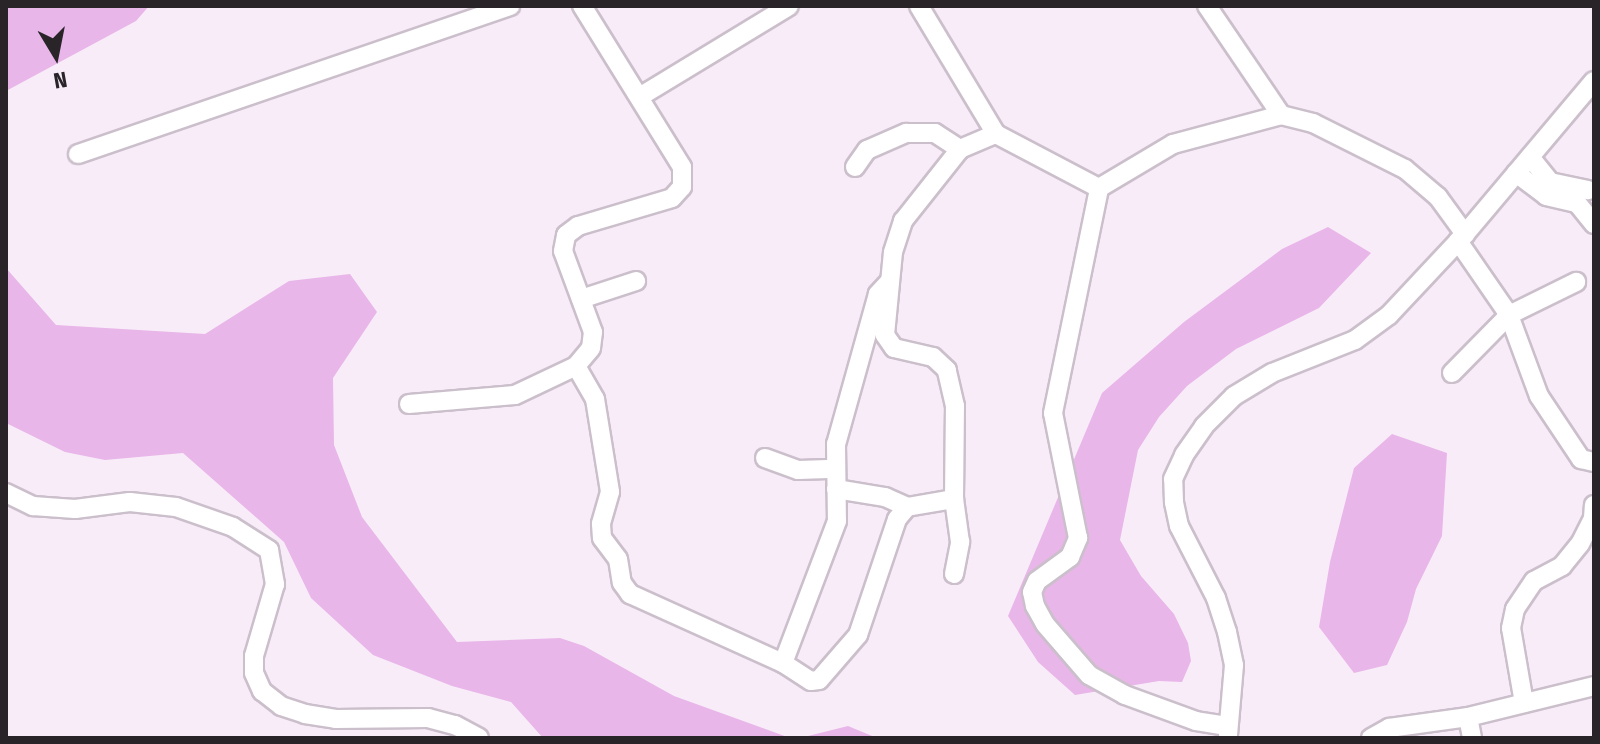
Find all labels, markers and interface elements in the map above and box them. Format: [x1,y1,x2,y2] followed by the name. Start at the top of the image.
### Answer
[16,16,96,96] north arrow
[51,66,69,95] text: N

